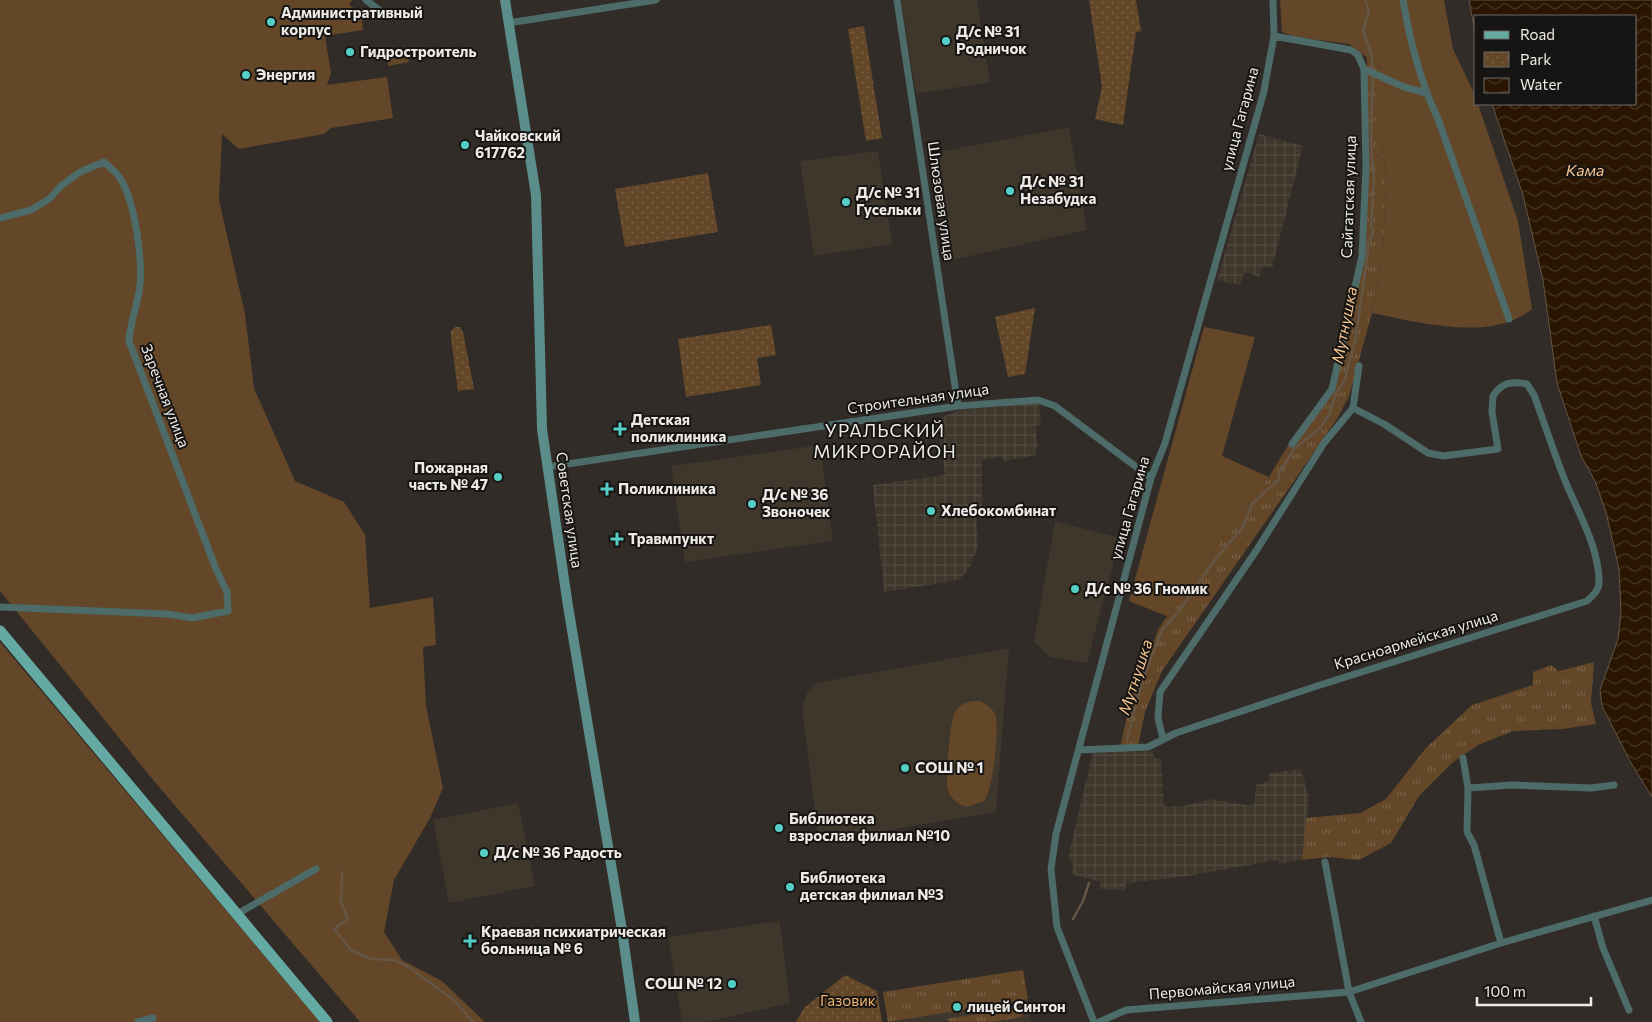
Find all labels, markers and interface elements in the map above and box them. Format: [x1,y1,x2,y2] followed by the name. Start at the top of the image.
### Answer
[281,3,423,38] place label: Административный корпус
[1474,15,1637,105] legend
[265,16,277,28] marker: Административный корпус
[956,22,1027,57] place label: Д/с № 31 Родничок
[1520,25,1555,43] text: Road
[940,35,952,47] marker: Д/с № 31 Родничок
[360,42,477,60] place label: Гидростроитель
[344,46,356,58] marker: Гидростроитель
[1520,50,1551,68] text: Park
[256,65,315,83] place label: Энергия
[1217,65,1262,173] street label: улица Гагарина
[240,69,252,81] marker: Энергия
[1520,75,1562,93] text: Water
[475,126,561,161] place label: Чайковский 617762
[1337,135,1359,259] street label: Сайгатская улица
[459,139,471,151] marker: Чайковский 617762
[925,140,959,262] street label: Шлюзовая улица
[1566,160,1604,179] water label: Кама
[1020,172,1096,207] place label: Д/с № 31 Незабудка
[856,183,921,218] place label: Д/с № 31 Гусельки
[1004,185,1016,197] marker: Д/с № 31 Незабудка
[840,196,852,208] marker: Д/с № 31 Гусельки
[1327,285,1360,365] water label: Мутнушка
[138,341,194,450] street label: Заречная улица
[846,379,990,417] street label: Строительная улица
[631,410,726,445] place label: Детская поликлиника
[813,419,957,462] district label: УРАЛЬСКИЙ МИКРОРАЙОН
[613,422,627,436] marker: Детская поликлиника
[553,451,587,569] street label: Советская улица
[1106,454,1152,562] street label: улица Гагарина
[409,458,488,493] place label: Пожарная часть № 47
[492,471,504,483] marker: Пожарная часть № 47
[618,479,716,497] place label: Поликлиника
[600,482,614,496] marker: Поликлиника
[762,485,831,520] place label: Д/с № 36 Звоночек
[746,498,758,510] marker: Д/с № 36 Звоночек
[941,501,1056,519] place label: Хлебокомбинат
[925,505,937,517] marker: Хлебокомбинат
[628,529,714,547] place label: Травмпункт
[610,532,624,546] marker: Травмпункт
[1085,579,1209,597] place label: Д/с № 36 Гномик
[1069,583,1081,595] marker: Д/с № 36 Гномик
[1332,606,1500,673] street label: Красноармейская улица
[1113,637,1156,717] water label: Мутнушка
[915,758,984,776] place label: СОШ № 1
[899,762,911,774] marker: СОШ № 1
[789,809,950,844] place label: Библиотека взрослая филиал №10
[773,822,785,834] marker: Библиотека взрослая филиал №10
[494,843,622,861] place label: Д/с № 36 Радость
[478,847,490,859] marker: Д/с № 36 Радость
[800,868,944,903] place label: Библиотека детская филиал №3
[784,881,796,893] marker: Библиотека детская филиал №3
[481,922,666,957] place label: Краевая психиатрическая больница № 6
[463,934,477,948] marker: Краевая психиатрическая больница № 6
[1148,972,1296,1002] street label: Первомайская улица
[645,974,722,992] place label: СОШ № 12
[1477,974,1591,1006] scale bar
[726,978,738,990] marker: СОШ № 12
[1484,982,1526,1000] text: 100 m
[820,991,876,1009] park label: Газовик
[967,997,1066,1015] place label: лицей Синтон
[951,1001,963,1013] marker: лицей Синтон

